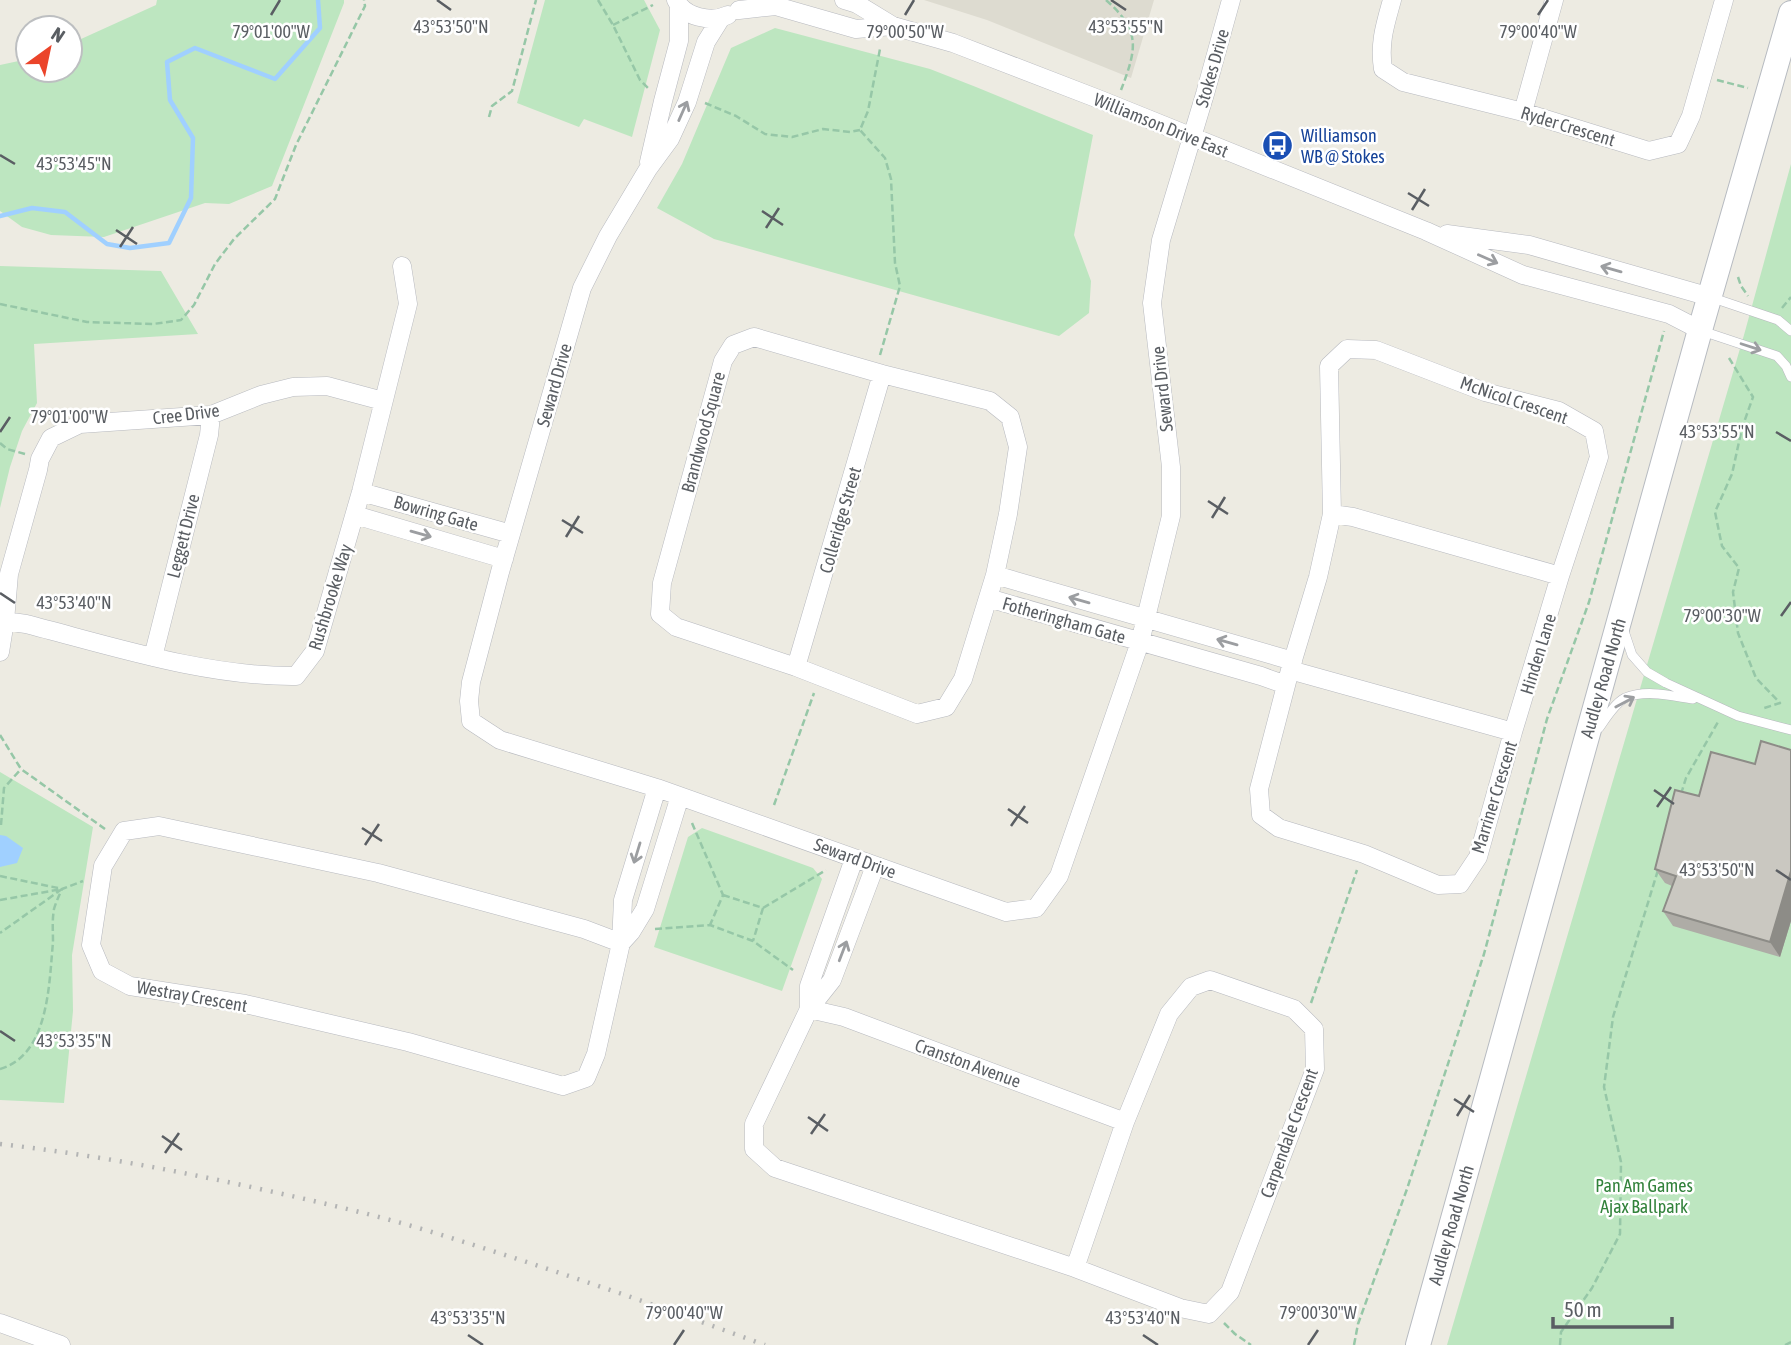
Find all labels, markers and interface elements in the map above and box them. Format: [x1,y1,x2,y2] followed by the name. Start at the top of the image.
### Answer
[14,14,84,84] north arrow
[413,16,489,37] text: 43°53'50"N
[1088,16,1164,37] text: 43°53'55"N
[232,21,310,42] text: 79°01'00"W
[866,21,944,42] text: 79°00'50"W
[1499,21,1577,42] text: 79°00'40"W
[48,22,69,47] text: N
[1191,26,1233,110] street label: Stokes Drive
[1091,88,1231,162] street label: Williamson Drive East
[677,101,690,122] one-way arrow
[1518,102,1618,150] street label: Ryder Crescent
[1301,125,1385,167] place label: Williamson WB @ Stokes
[1261,128,1295,162] bus stop icon: Williamson WB @ Stokes
[36,153,112,174] text: 43°53'45"N
[1477,253,1498,267] one-way arrow
[1601,262,1623,275] one-way arrow
[532,341,576,429] street label: Seward Drive
[1739,342,1761,354] one-way arrow
[1147,345,1177,433] street label: Seward Drive
[677,369,729,495] street label: Brandwood Square
[1457,372,1571,428] street label: McNicol Crescent
[151,399,221,429] street label: Cree Drive
[30,406,108,427] text: 79°01'00"W
[1679,421,1755,442] text: 43°53'55"N
[815,464,865,576] street label: Colleridge Street
[391,491,481,535] street label: Bowring Gate
[162,492,204,580] street label: Leggett Drive
[409,529,431,542] one-way arrow
[304,541,356,653] street label: Rushbrooke Way
[36,592,112,613] text: 43°53'40"N
[1000,592,1128,648] street label: Fotheringham Gate
[1068,593,1090,606] one-way arrow
[1683,605,1761,626] text: 79°00'30"W
[1516,611,1560,697] street label: Hinden Lane
[1576,616,1630,740] street label: Audley Road North
[1216,635,1238,648] one-way arrow
[1615,694,1635,708] one-way arrow
[1467,738,1521,856] street label: Marriner Crescent
[811,833,899,883] street label: Seward Drive
[630,842,643,864] one-way arrow
[1679,859,1755,880] text: 43°53'50"N
[837,940,850,962] one-way arrow
[135,976,249,1016] street label: Westray Crescent
[36,1030,112,1051] text: 43°53'35"N
[912,1034,1024,1092] street label: Cranston Avenue
[1256,1065,1322,1201] street label: Carpendale Crescent
[1424,1163,1478,1287] street label: Audley Road North
[1595,1175,1693,1217] park label: Pan Am Games Ajax Ballpark
[1553,1286,1672,1330] scale bar
[1564,1297,1602,1321] text: 50 m
[645,1302,723,1323] text: 79°00'40"W
[1279,1302,1357,1323] text: 79°00'30"W
[430,1307,506,1328] text: 43°53'35"N
[1105,1307,1181,1328] text: 43°53'40"N

